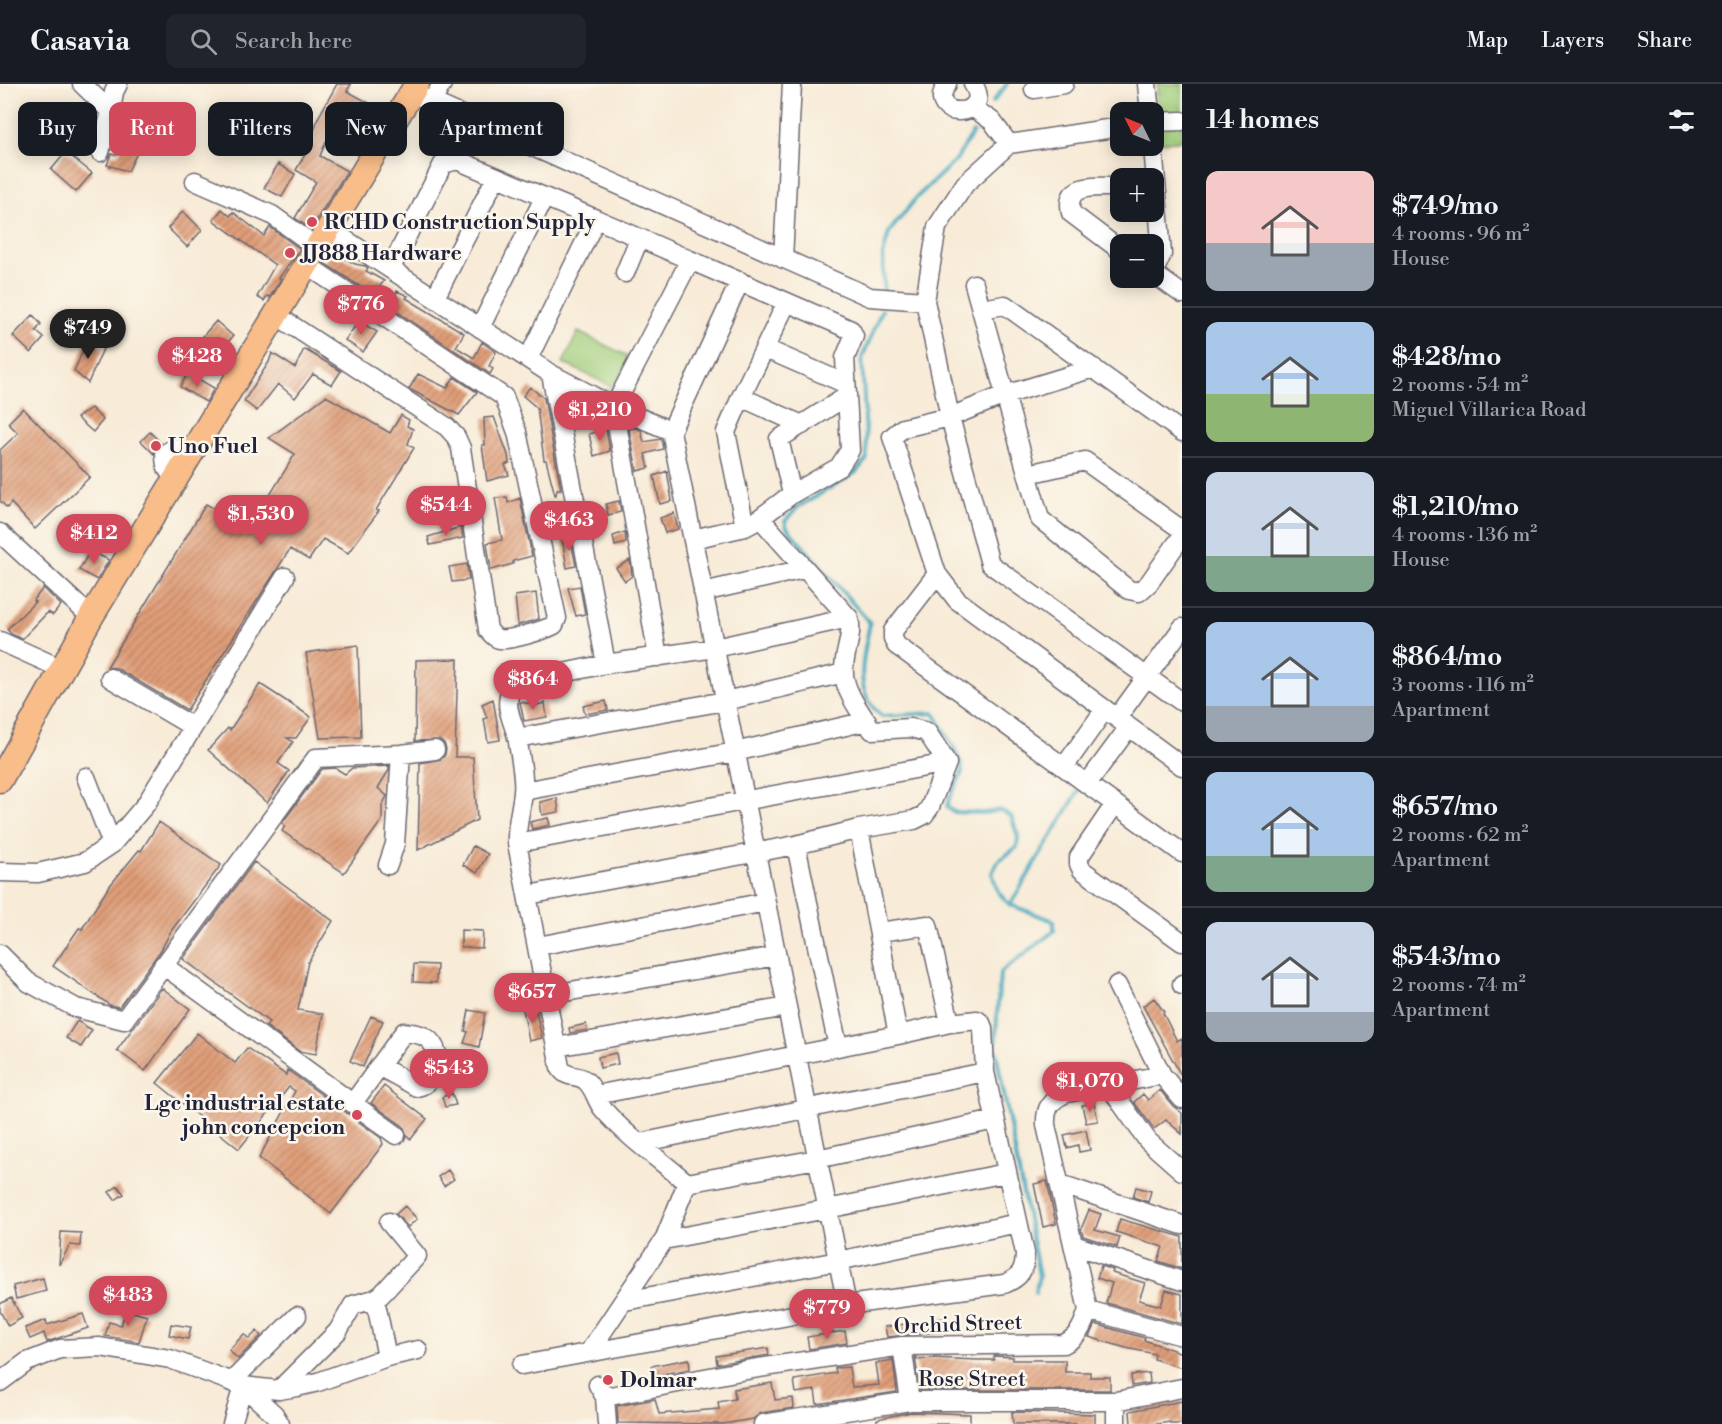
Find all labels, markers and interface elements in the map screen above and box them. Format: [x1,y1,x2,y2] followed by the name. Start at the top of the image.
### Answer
[166,14,586,68] search box
[30,24,130,59] text: Casavia
[187,25,220,58] icon: search
[235,28,352,55] text: Search here
[1467,28,1508,54] text: Map
[1541,28,1604,54] text: Layers
[1637,28,1692,54] text: Share
[18,102,97,156] chip: Buy
[109,102,196,156] chip: Rent
[208,102,313,156] chip: Filters
[325,102,407,156] chip: New
[419,102,564,156] chip: Apartment
[1110,102,1164,156] north arrow
[1110,102,1164,288] map controls
[1206,104,1319,136] text: 14 homes
[1665,104,1698,137] icon: filters
[1110,168,1164,222] button: +
[1392,190,1499,222] text: $749/mo
[1254,195,1326,267] icon: home
[324,210,596,236] place label: RCHD Construction Supply
[305,215,319,229] marker: RCHD Construction Supply
[1392,222,1530,247] text: 4 rooms · 96 m²
[1110,234,1164,288] button: −
[299,241,462,267] place label: JJ888 Hardware
[283,246,297,260] marker: JJ888 Hardware
[1392,247,1450,272] text: House
[325,285,397,336] pin: $776
[338,292,384,317] text: $776
[52,309,124,360] pin: $749
[64,316,112,341] text: $749
[161,337,233,388] pin: $428
[1392,341,1502,373] text: $428/mo
[172,344,222,369] text: $428
[1254,346,1326,418] icon: home
[1392,373,1528,398] text: 2 rooms · 54 m²
[551,391,649,442] pin: $1,210
[568,398,632,423] text: $1,210
[1392,398,1586,423] text: Miguel Villarica Road
[168,434,258,460] place label: Uno Fuel
[149,439,163,453] marker: Uno Fuel
[410,486,482,537] pin: $544
[1392,491,1519,523] text: $1,210/mo
[420,493,472,518] text: $544
[212,495,310,546] pin: $1,530
[1254,496,1326,568] icon: home
[533,501,605,552] pin: $463
[228,502,294,527] text: $1,530
[544,508,594,533] text: $463
[58,514,130,565] pin: $412
[70,521,118,546] text: $412
[1392,523,1537,548] text: 4 rooms · 136 m²
[1392,548,1450,573] text: House
[1392,641,1502,673] text: $864/mo
[1254,646,1326,718] icon: home
[497,660,569,711] pin: $864
[507,667,559,692] text: $864
[1392,673,1534,698] text: 3 rooms · 116 m²
[1392,698,1490,723] text: Apartment
[1392,791,1498,823] text: $657/mo
[1254,796,1326,868] icon: home
[1392,823,1528,848] text: 2 rooms · 62 m²
[1392,848,1490,873] text: Apartment
[1392,941,1501,973] text: $543/mo
[1254,946,1326,1018] icon: home
[496,973,568,1024] pin: $657
[1392,973,1526,998] text: 2 rooms · 74 m²
[508,980,556,1005] text: $657
[1392,998,1490,1023] text: Apartment
[413,1049,485,1100] pin: $543
[424,1056,474,1081] text: $543
[1041,1062,1139,1113] pin: $1,070
[1056,1069,1124,1094] text: $1,070
[144,1091,345,1141] place label: Lgc industrial estate john concepcion
[350,1108,364,1122] marker: Lgc industrial estate john concepcion
[92,1276,164,1327] pin: $483
[103,1283,153,1308] text: $483
[791,1289,863,1340] pin: $779
[803,1296,851,1321] text: $779
[893,1310,1023,1340] street label: Orchid Street
[918,1367,1026,1393] street label: Rose Street
[620,1368,697,1394] place label: Dolmar
[601,1373,615,1387] marker: Dolmar

